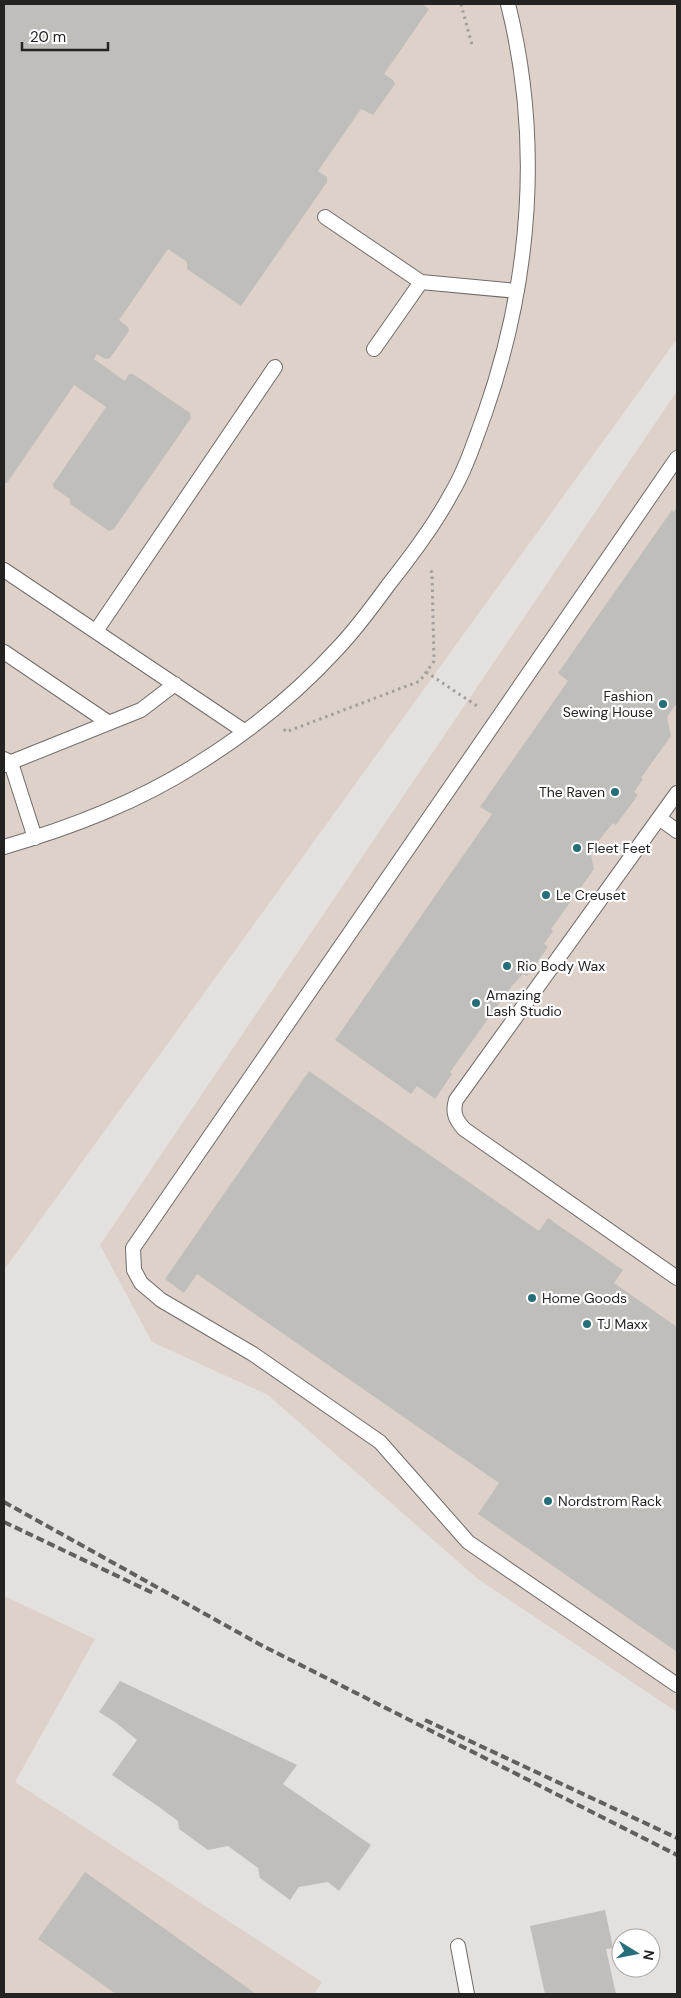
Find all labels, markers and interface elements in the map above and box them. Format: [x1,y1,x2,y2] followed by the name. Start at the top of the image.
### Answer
[22,20,109,52] scale bar
[30,27,66,47] text: 20 m
[563,687,653,721] place label: Fashion Sewing House
[657,698,669,710] marker: Fashion Sewing House
[539,783,605,801] place label: The Raven
[609,786,621,798] marker: The Raven
[587,839,651,857] place label: Fleet Feet
[571,842,583,854] marker: Fleet Feet
[556,886,626,904] place label: Le Creuset
[540,889,552,901] marker: Le Creuset
[517,957,605,975] place label: Rio Body Wax
[501,960,513,972] marker: Rio Body Wax
[486,986,562,1020] place label: Amazing Lash Studio
[470,997,482,1009] marker: Amazing Lash Studio
[542,1289,627,1307] place label: Home Goods
[526,1292,538,1304] marker: Home Goods
[597,1315,648,1333] place label: TJ Maxx
[581,1318,593,1330] marker: TJ Maxx
[558,1492,662,1510] place label: Nordstrom Rack
[542,1495,554,1507] marker: Nordstrom Rack
[611,1928,661,1978] north arrow
[639,1949,659,1962] text: N

